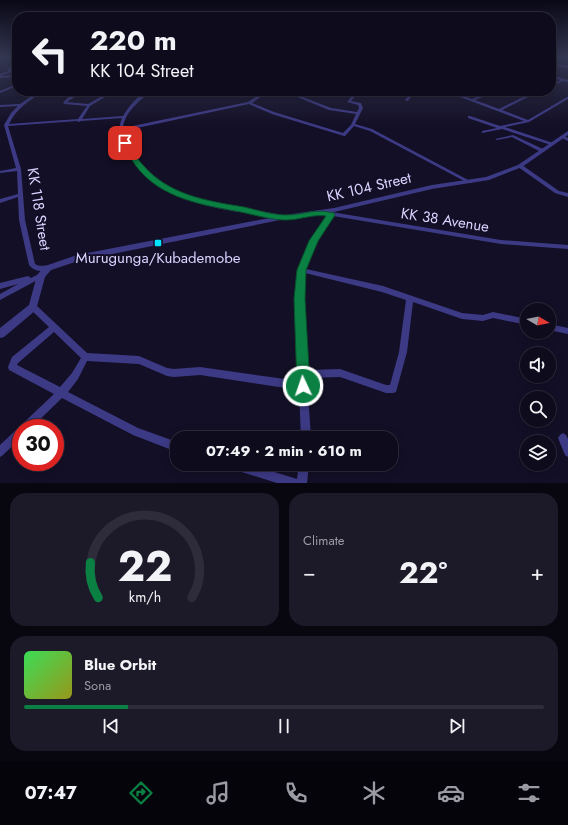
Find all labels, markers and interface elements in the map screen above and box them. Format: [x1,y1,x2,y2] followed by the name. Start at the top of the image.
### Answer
[90,20,177,61] text: 220 m
[24,28,76,80] icon: left
[90,58,193,84] text: KK 104 Street
[108,126,142,160] pin
[114,132,136,154] icon: arrive
[22,166,56,252] street label: KK 118 Street
[325,166,414,207] street label: KK 104 Street
[399,202,491,238] street label: KK 38 Avenue
[153,238,163,248] marker: Murugunga/Kubademobe
[76,247,241,269] place label: Murugunga/Kubademobe
[520,303,556,339] north arrow
[520,303,556,471] map controls
[520,347,556,383] button: sound
[282,365,324,407] position arrow
[520,391,556,427] button: search
[12,419,64,471] speed limit sign: 30
[520,435,556,471] button: layers
[206,440,362,462] text: 07:49 · 2 min · 610 m
[303,531,344,550] text: Climate
[117,535,172,596] text: 22
[399,551,447,594] text: 22°
[303,556,316,588] text: −
[530,556,544,588] text: +
[128,586,161,606] text: km/h
[84,654,156,676] text: Blue Orbit
[84,676,111,695] text: Sona
[100,715,122,737] icon: previous
[273,715,295,737] icon: pause
[446,715,468,737] icon: next
[127,779,155,807] icon: directions
[204,779,232,807] icon: music
[282,779,310,807] icon: phone
[360,779,388,807] icon: climate
[437,779,465,807] icon: car
[515,779,543,807] icon: filters
[25,780,77,806] text: 07:47

